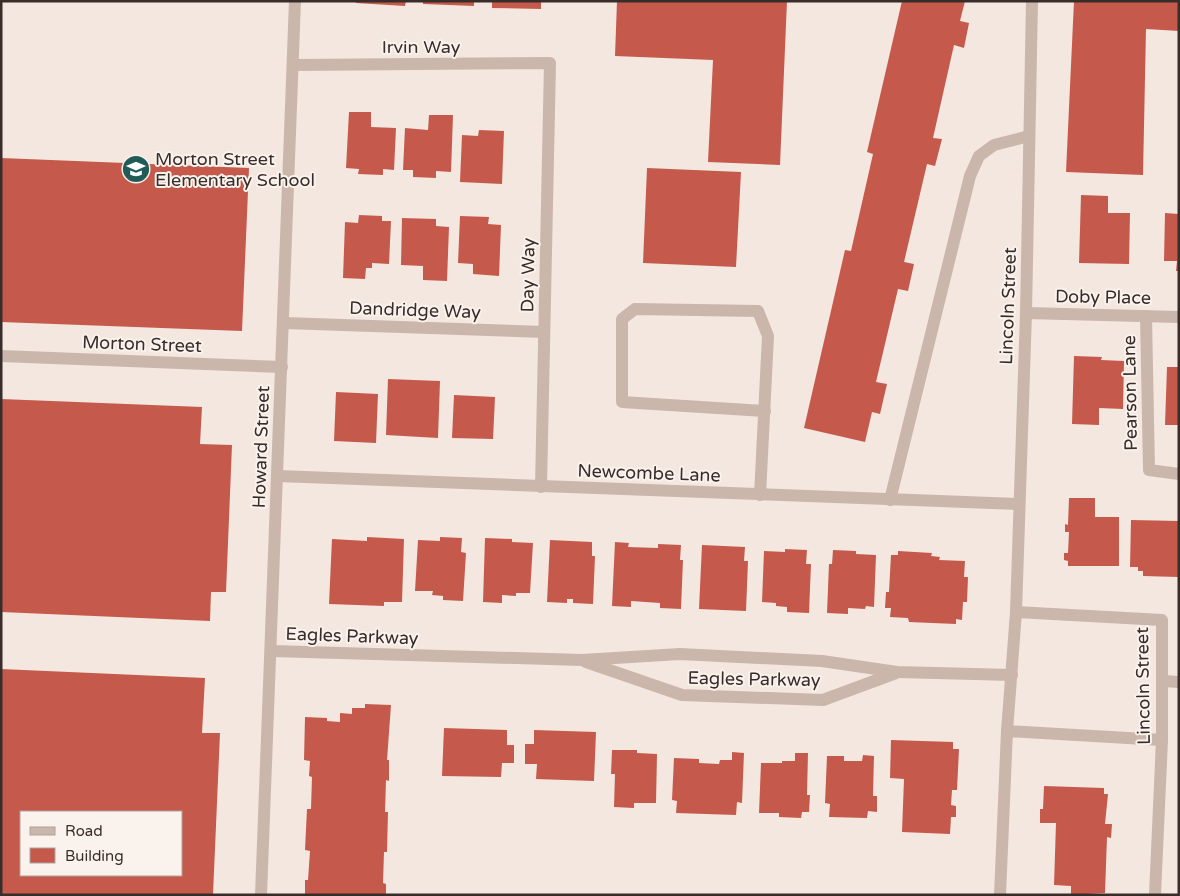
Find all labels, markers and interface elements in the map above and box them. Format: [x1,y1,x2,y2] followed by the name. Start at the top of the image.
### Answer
[382,36,461,58] street label: Irvin Way
[155,148,315,191] place label: Morton Street Elementary School
[121,154,151,184] school or university icon: Morton Street Elementary School
[516,237,540,313] street label: Day Way
[995,247,1021,365] street label: Lincoln Street
[1055,285,1151,309] street label: Doby Place
[349,297,482,323] street label: Dandridge Way
[82,331,202,357] street label: Morton Street
[1118,335,1142,451] street label: Pearson Lane
[248,385,274,509] street label: Howard Street
[577,460,721,486] street label: Newcombe Lane
[285,623,419,649] street label: Eagles Parkway
[1131,627,1155,745] street label: Lincoln Street
[687,667,821,691] street label: Eagles Parkway
[20,811,182,876] legend
[65,822,103,840] text: Road
[65,847,124,865] text: Building

